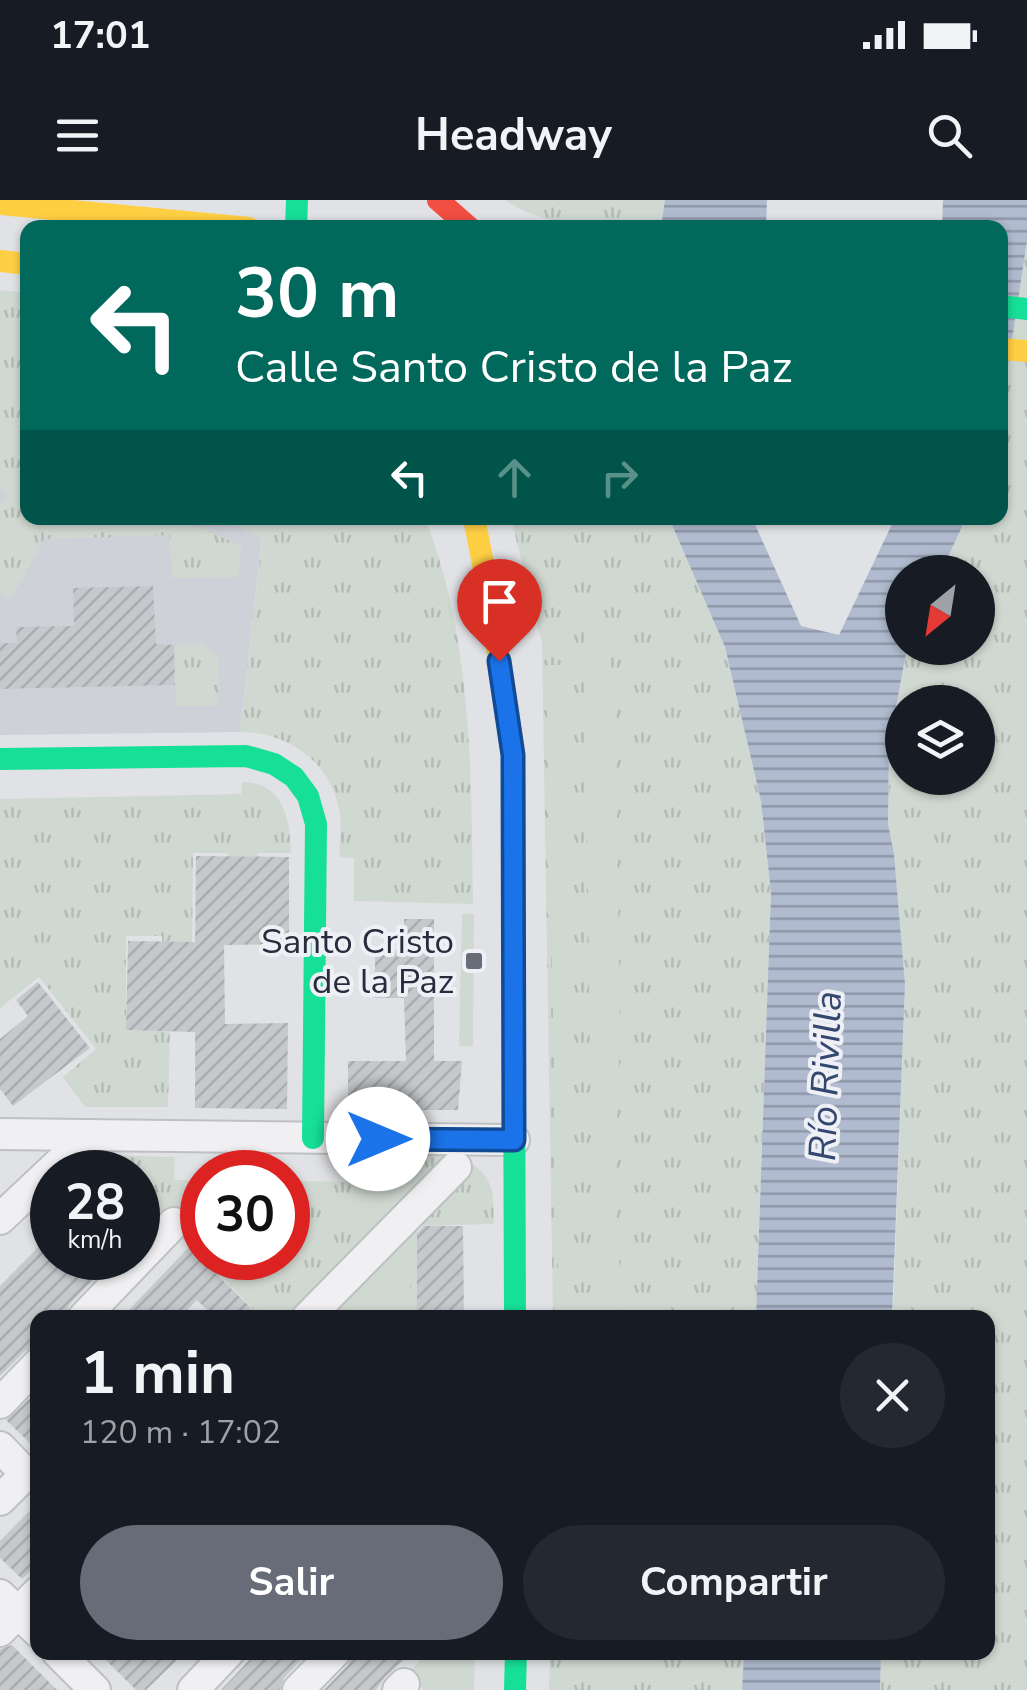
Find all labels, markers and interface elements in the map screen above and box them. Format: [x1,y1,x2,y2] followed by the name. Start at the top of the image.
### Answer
[50,10,151,61] text: 17:01
[415,105,612,166] text: Headway
[50,108,105,163] icon: menu
[922,108,977,163] icon: search
[235,246,399,342] text: 30 m
[70,260,200,390] icon: left
[235,337,792,398] text: Calle Santo Cristo de la Paz
[382,450,437,505] icon: left
[487,450,542,505] icon: ahead
[592,450,647,505] icon: right
[885,555,995,665] north arrow
[885,555,995,795] map controls
[457,559,542,662] pin
[472,574,527,629] icon: arrive
[885,685,995,795] button: layers
[261,918,454,1005] place label: Santo Cristo de la Paz
[463,950,485,972] marker: Santo Cristo de la Paz
[797,990,854,1162] water label: Río Rivilla
[326,1087,430,1191] position arrow
[180,1150,310,1280] speed limit sign: 30
[65,1168,125,1237] text: 28
[67,1223,123,1257] text: km/h
[80,1332,235,1414] text: 1 min
[840,1343,945,1448] button: close
[80,1411,281,1454] text: 120 m · 17:02
[80,1525,503,1640] button: Salir
[523,1525,945,1640] button: Compartir

